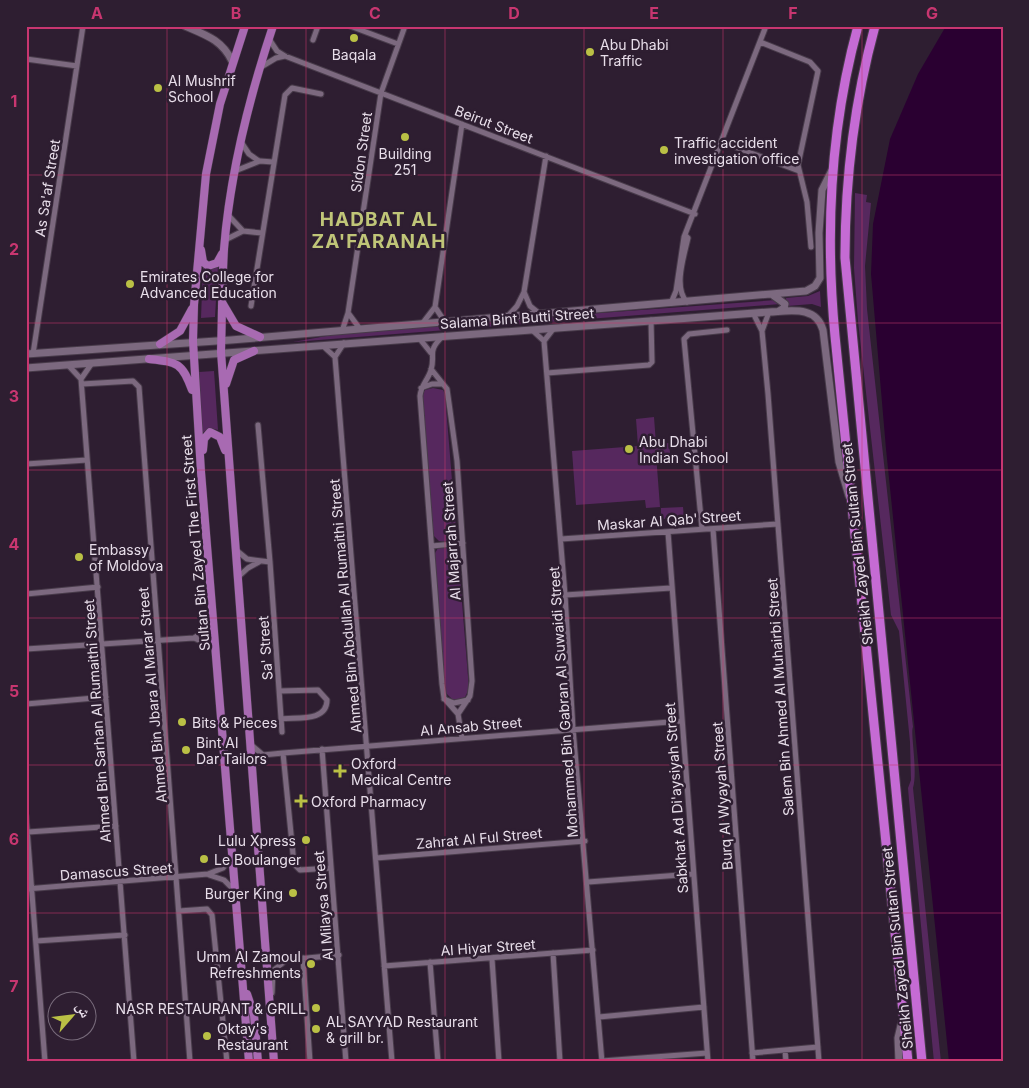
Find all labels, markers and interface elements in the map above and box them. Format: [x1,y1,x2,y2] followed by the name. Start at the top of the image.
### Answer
[91,3,103,23] text: A
[231,3,241,23] text: B
[369,3,381,23] text: C
[508,3,520,23] text: D
[649,3,659,23] text: E
[788,3,798,23] text: F
[926,3,938,23] text: G
[348,32,360,44] marker: Baqala
[600,36,669,69] place label: Abu Dhabi Traffic
[332,46,376,63] place label: Baqala
[584,46,596,58] marker: Abu Dhabi Traffic
[168,72,236,105] place label: Al Mushrif School
[152,82,164,94] marker: Al Mushrif School
[11,91,17,111] text: 1
[453,101,536,147] street label: Beirut Street
[347,110,375,193] street label: Sidon Street
[399,131,411,143] marker: Building 251
[674,134,799,167] place label: Traffic accident investigation office
[31,138,63,238] street label: As Sa'af Street
[658,144,670,156] marker: Traffic accident investigation office
[378,145,432,178] place label: Building 251
[312,208,446,253] district label: HADBAT AL ZA'FARANAH
[9,239,19,259] text: 2
[140,268,277,301] place label: Emirates College for Advanced Education
[124,278,136,290] marker: Emirates College for Advanced Education
[439,304,595,332] street label: Salama Bint Butti Street
[9,386,19,406] text: 3
[639,433,729,466] place label: Abu Dhabi Indian School
[177,434,213,652] street label: Sultan Bin Zayed The First Street
[838,442,876,646] street label: Sheikh Zayed Bin Sultan Street
[623,443,635,455] marker: Abu Dhabi Indian School
[325,478,365,734] street label: Ahmed Bin Abdullah Al Rumaithi Street
[438,481,464,601] street label: Al Majarrah Street
[596,506,742,534] street label: Maskar Al Qab' Street
[9,534,20,554] text: 4
[89,541,163,574] place label: Embassy of Moldova
[73,551,85,563] marker: Embassy of Moldova
[545,565,581,838] street label: Mohammed Bin Gabran Al Suwaidi Street
[763,577,797,817] street label: Salem Bin Ahmed Al Muhairbi Street
[134,586,170,804] street label: Ahmed Bin Jbara Al Marar Street
[80,598,114,843] street label: Ahmed Bin Sarhan Al Rumaithi Street
[254,615,276,681] street label: Sa' Street
[9,681,19,701] text: 5
[661,702,691,894] street label: Sabkhat Ad Di'aysiyah Street
[419,713,523,739] street label: Al Ansab Street
[192,714,277,731] place label: Bits & Pieces
[176,716,188,728] marker: Bits & Pieces
[708,721,736,871] street label: Burq Al Wyayah Street
[196,734,267,767] place label: Bint Al Dar Tailors
[180,744,192,756] marker: Bint Al Dar Tailors
[351,755,452,788] place label: Oxford Medical Centre
[333,764,347,778] marker: Oxford Medical Centre
[311,793,427,810] place label: Oxford Pharmacy
[295,795,307,807] marker: Oxford Pharmacy
[415,824,543,852] street label: Zahrat Al Ful Street
[9,829,19,849] text: 6
[218,832,296,849] place label: Lulu Xpress
[300,834,312,846] marker: Lulu Xpress
[878,846,916,1050] street label: Sheikh Zayed Bin Sultan Street
[310,850,336,962] street label: Al Milaysa Street
[214,851,301,868] place label: Le Boulanger
[198,853,210,865] marker: Le Boulanger
[59,859,173,883] street label: Damascus Street
[205,885,283,902] place label: Burger King
[287,887,299,899] marker: Burger King
[440,935,536,959] street label: Al Hiyar Street
[196,948,301,981] place label: Umm Al Zamoul Refreshments
[305,958,317,970] marker: Umm Al Zamoul Refreshments
[9,976,19,996] text: 7
[48,990,98,1040] north arrow
[72,999,95,1021] text: ش
[116,1000,306,1017] place label: NASR RESTAURANT & GRILL
[310,1002,322,1014] marker: NASR RESTAURANT & GRILL
[326,1013,478,1046] place label: AL SAYYAD Restaurant & grill br.
[217,1020,289,1053] place label: Oktay's Restaurant
[310,1023,322,1035] marker: AL SAYYAD Restaurant & grill br.
[201,1030,213,1042] marker: Oktay's Restaurant

